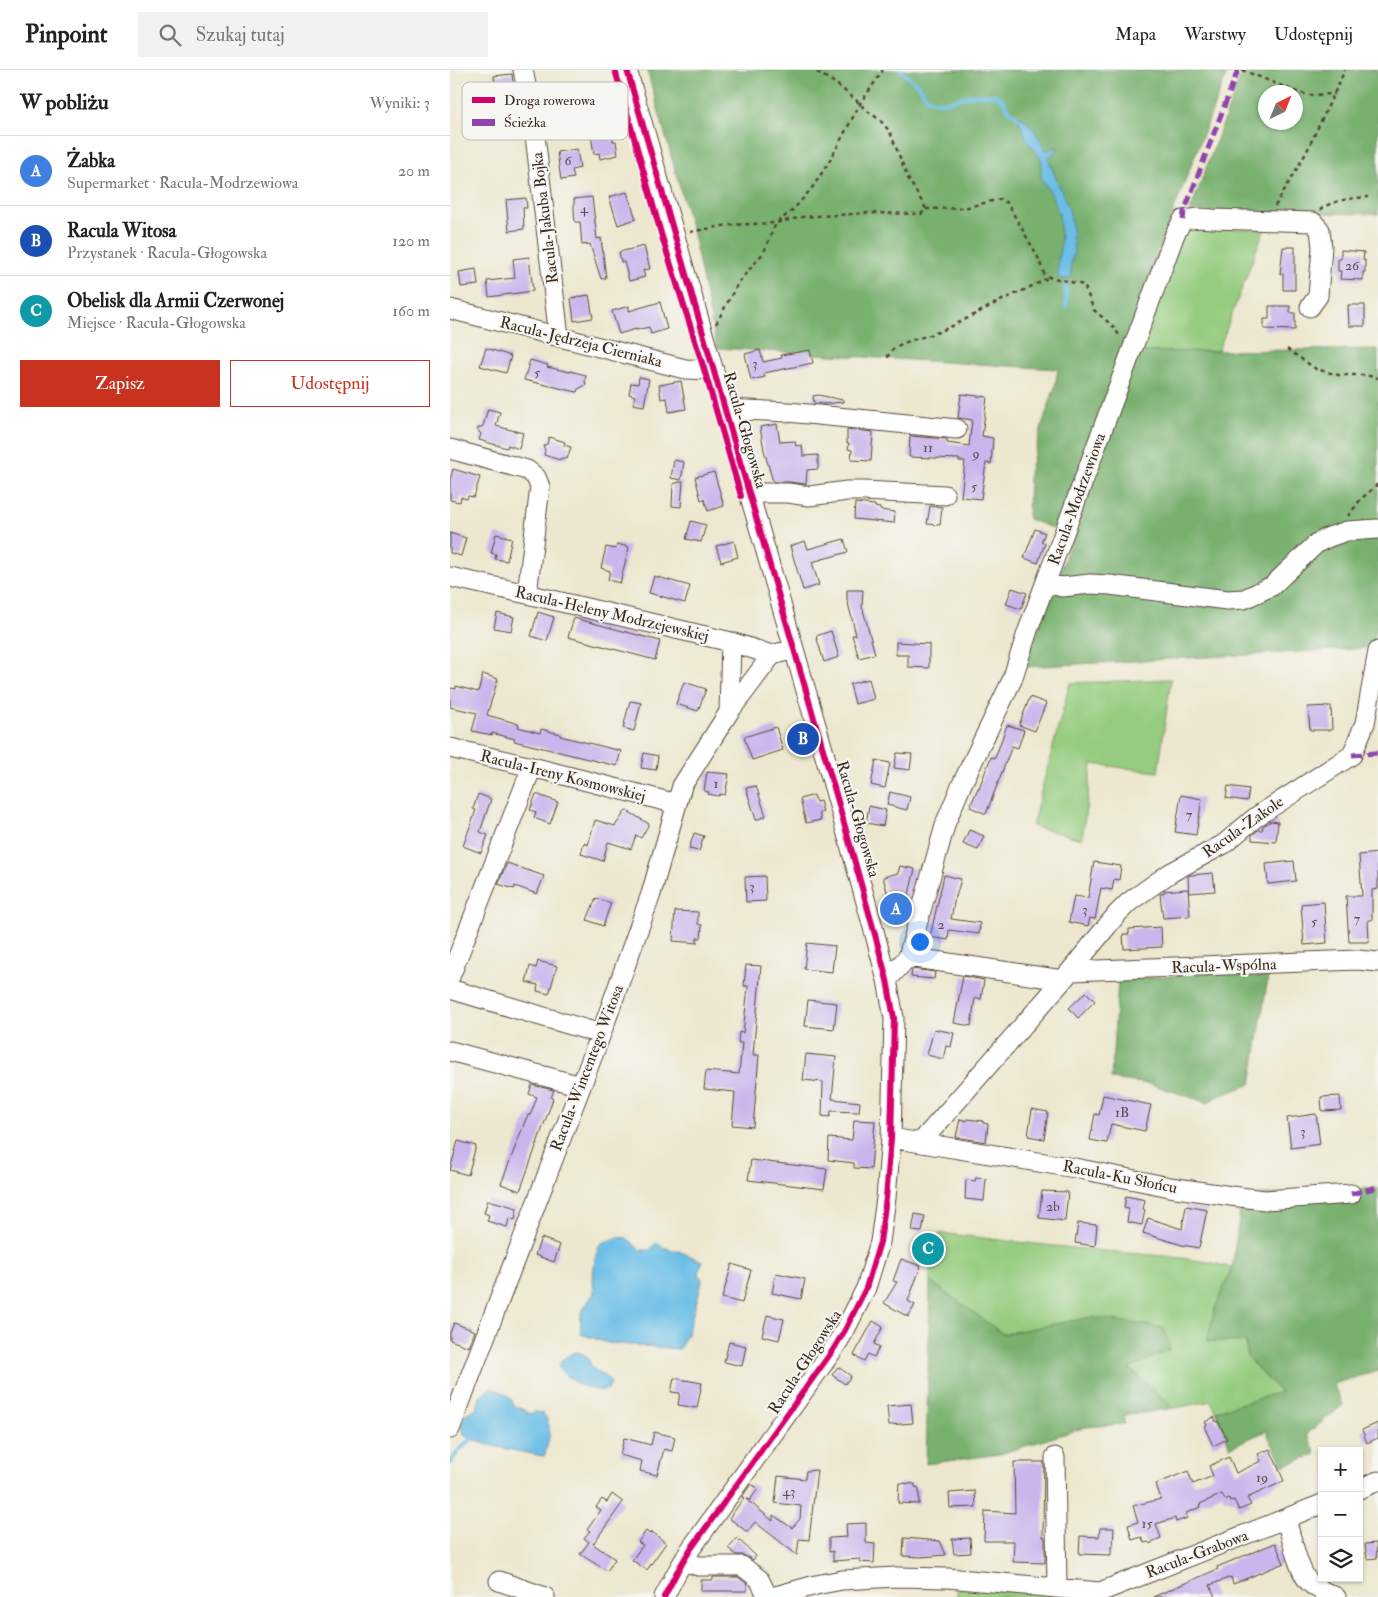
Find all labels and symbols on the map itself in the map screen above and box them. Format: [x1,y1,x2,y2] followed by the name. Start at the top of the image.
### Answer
[462,82,628,140] legend
[1258,85,1303,130] north arrow
[504,92,596,109] text: Droga rowerowa
[504,114,546,131] text: Ścieżka
[527,151,564,285] street label: Racula-Jakuba Bojka
[564,152,572,169] house number: 6
[580,200,589,217] house number: 4
[1345,257,1360,274] house number: 26
[498,312,665,373] street label: Racula-Jędrzeja Cierniaka
[752,355,758,372] house number: 3
[534,364,541,381] house number: 5
[719,369,771,491] street label: Racula-Głogowska
[1044,430,1110,568] street label: Racula-Modrzewiowa
[923,439,933,456] house number: 11
[971,445,980,462] house number: 9
[971,478,978,495] house number: 5
[513,582,711,646] street label: Racula-Heleny Modrzejewskiej
[787,720,819,758] pin: B
[478,746,648,806] street label: Racula-Ireny Kosmowskiej
[832,758,884,880] street label: Racula-Głogowska
[714,775,719,792] house number: 1
[1199,792,1288,862] street label: Racula-Zakole
[1186,806,1193,823] house number: 7
[749,878,755,895] house number: 3
[880,890,912,928] pin: A
[1082,901,1088,918] house number: 3
[1354,910,1361,927] house number: 7
[1311,913,1318,930] house number: 5
[937,916,945,933] house number: 2
[907,929,933,955] your location
[1171,954,1277,979] street label: Racula-Wspólna
[546,982,628,1154] street label: Racula-Wincentego Witosa
[1115,1104,1129,1121] house number: 1B
[1300,1123,1306,1140] house number: 3
[1061,1156,1179,1198] street label: Racula-Ku Słońcu
[1046,1198,1060,1215] house number: 2b
[912,1230,944,1268] pin: C
[764,1306,846,1418] street label: Racula-Głogowska
[1256,1469,1268,1486] house number: 19
[783,1483,795,1500] house number: 43
[1141,1515,1153,1532] house number: 15
[1143,1525,1251,1583] street label: Racula-Grabowa

